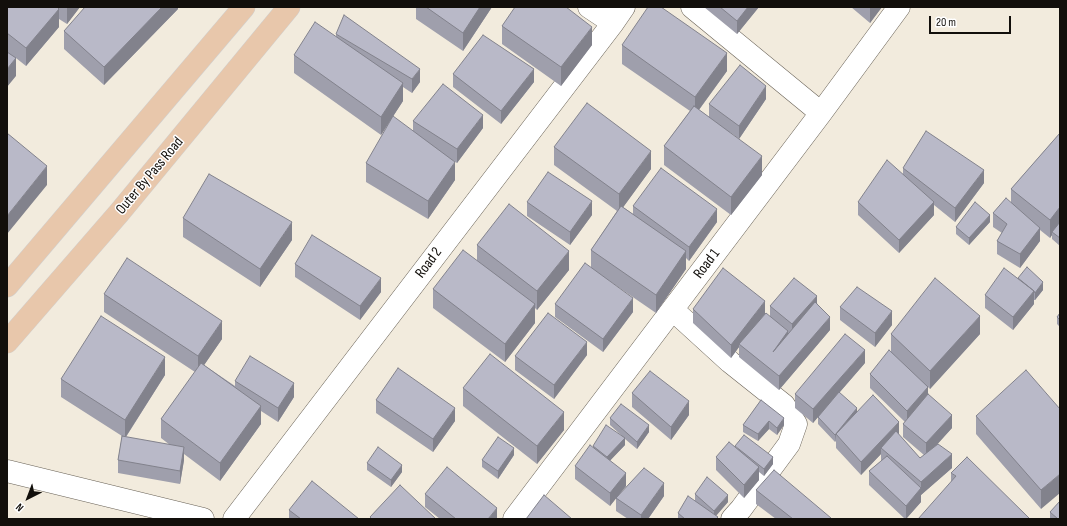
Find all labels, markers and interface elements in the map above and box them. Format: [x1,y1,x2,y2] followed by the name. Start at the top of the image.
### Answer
[931,8,1013,34] scale bar
[936,15,956,30] text: 20 m
[112,134,188,218] street label: Outer By Pass Road
[412,244,446,282] street label: Road 2
[690,246,724,282] street label: Road 1
[8,478,48,518] north arrow
[13,500,26,514] text: N

